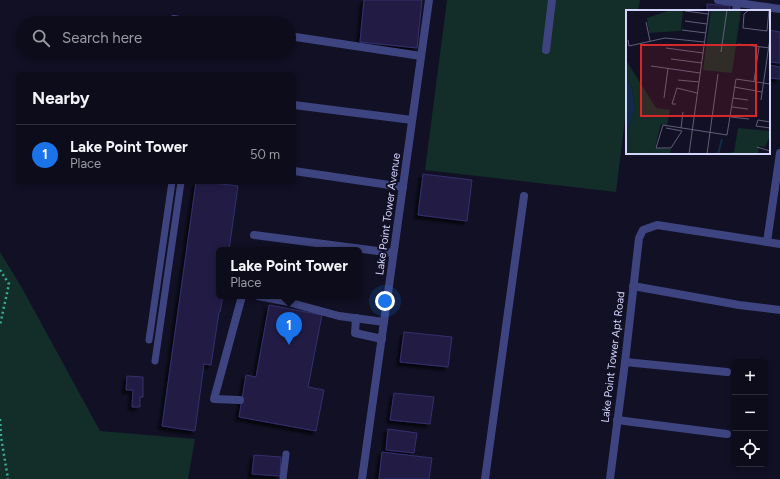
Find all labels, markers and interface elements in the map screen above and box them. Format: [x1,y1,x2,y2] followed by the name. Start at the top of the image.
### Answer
[626,10,770,154] inset map
[16,16,296,60] search box
[30,27,52,49] icon: search
[62,29,142,47] text: Search here
[32,88,90,108] text: Nearby
[70,138,188,156] text: Lake Point Tower
[42,147,48,162] text: 1
[250,147,280,162] text: 50 m
[373,152,403,276] street label: Lake Point Tower Avenue
[70,156,101,171] text: Place
[216,247,362,299] popup
[230,257,348,275] text: Lake Point Tower
[230,275,261,290] text: Place
[375,291,395,311] your location
[598,291,628,423] street label: Lake Point Tower Apt Road
[276,312,302,345] pin: 1
[732,359,768,467] map controls
[732,359,768,395] button: +
[732,395,768,431] button: −
[732,431,768,467] button: locate

